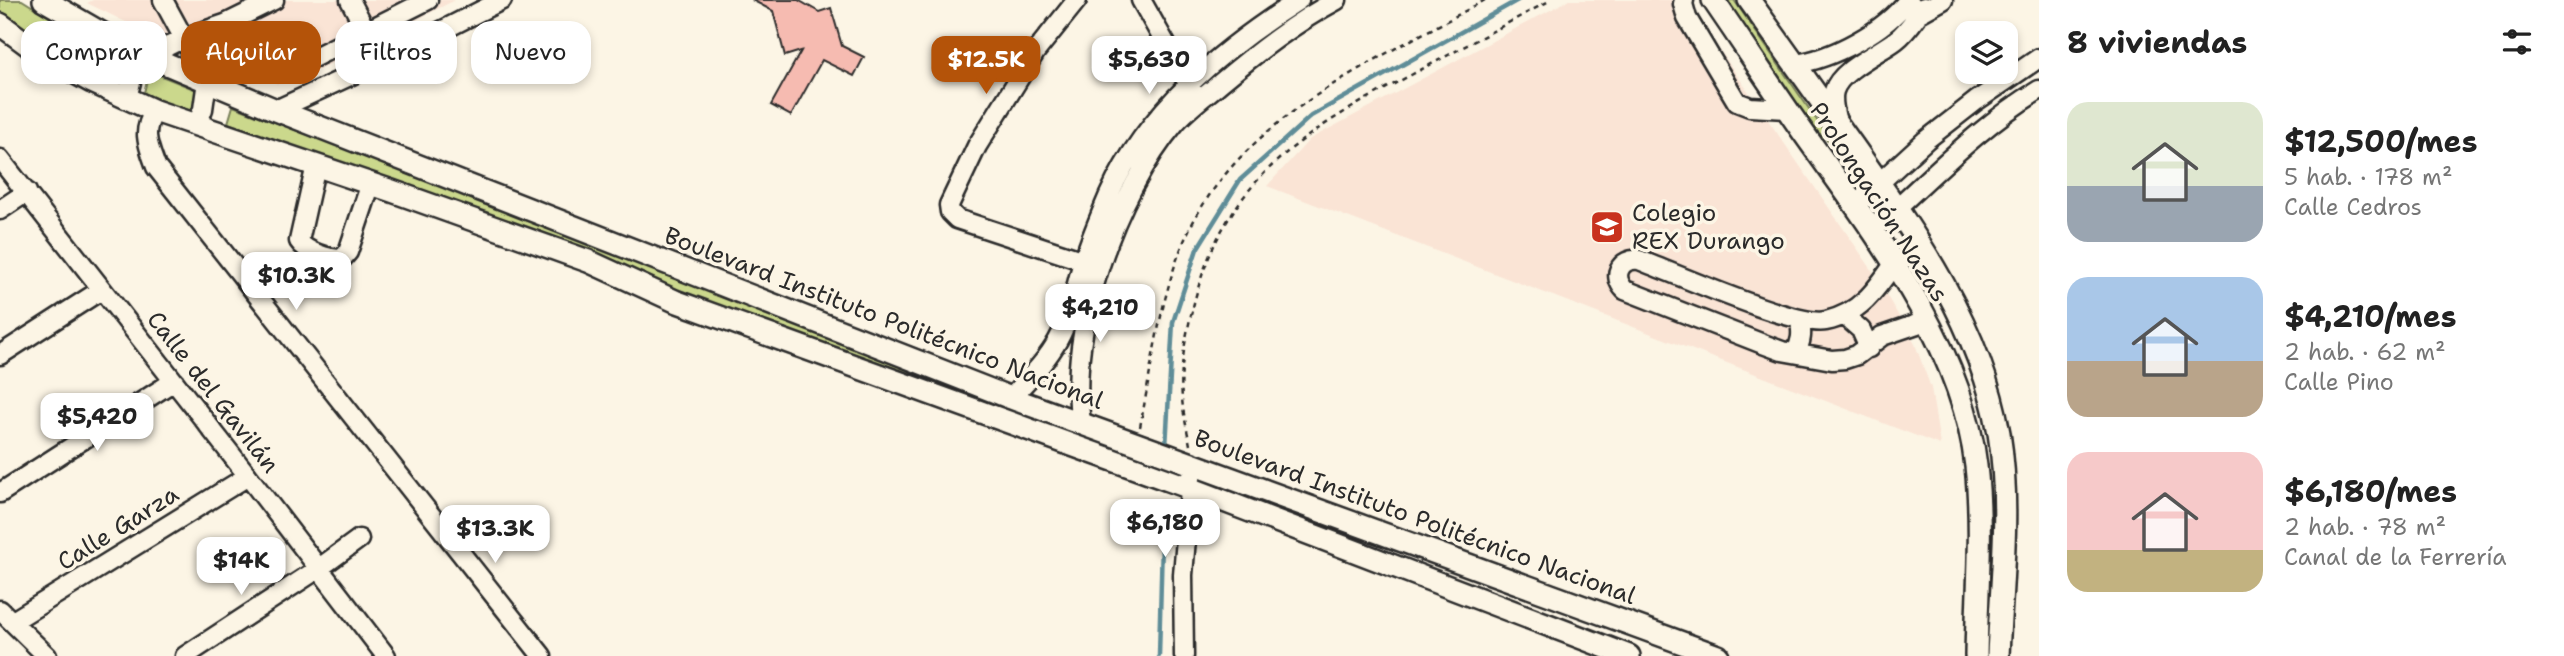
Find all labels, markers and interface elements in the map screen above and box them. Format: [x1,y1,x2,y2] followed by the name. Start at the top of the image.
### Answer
[21,21,167,84] chip: Comprar
[181,21,321,84] chip: Alquilar
[335,21,457,84] chip: Filtros
[471,21,591,84] chip: Nuevo
[1955,21,2018,84] map controls
[1955,21,2018,84] button: layers
[2067,22,2247,63] text: 8 viviendas
[2498,23,2536,61] icon: filters
[929,36,1043,96] pin: $12.5K
[1092,36,1206,96] pin: $5,630
[947,44,1025,74] text: $12.5K
[1108,44,1190,74] text: $5,630
[1802,96,1956,308] street label: Prolongación Nazas
[2284,121,2477,162] text: $12,500/mes
[2123,130,2207,214] icon: home
[2284,162,2453,192] text: 5 hab. · 178 m²
[2284,192,2422,222] text: Calle Cedros
[1632,197,1785,257] place label: Colegio REX Durango
[1588,208,1626,246] school or university icon: Colegio REX Durango
[660,219,1109,417] street label: Boulevard Instituto Politécnico Nacional
[239,252,353,312] pin: $10.3K
[257,260,335,290] text: $10.3K
[1043,284,1157,344] pin: $4,210
[1061,292,1139,322] text: $4,210
[2284,296,2457,337] text: $4,210/mes
[140,304,286,480] street label: Calle del Gavilán
[2123,305,2207,389] icon: home
[2284,337,2446,367] text: 2 hab. · 62 m²
[2284,367,2394,397] text: Calle Pino
[40,393,154,453] pin: $5,420
[56,401,138,431] text: $5,420
[1190,422,1641,612] street label: Boulevard Instituto Politécnico Nacional
[2284,471,2457,512] text: $6,180/mes
[51,478,185,578] street label: Calle Garza
[2123,480,2207,564] icon: home
[1108,500,1222,559] pin: $6,180
[438,505,552,565] pin: $13.3K
[1126,507,1204,537] text: $6,180
[2284,512,2446,542] text: 2 hab. · 78 m²
[456,513,534,543] text: $13.3K
[200,538,282,597] pin: $14K
[2284,542,2507,572] text: Canal de la Ferrería
[213,545,269,575] text: $14K

